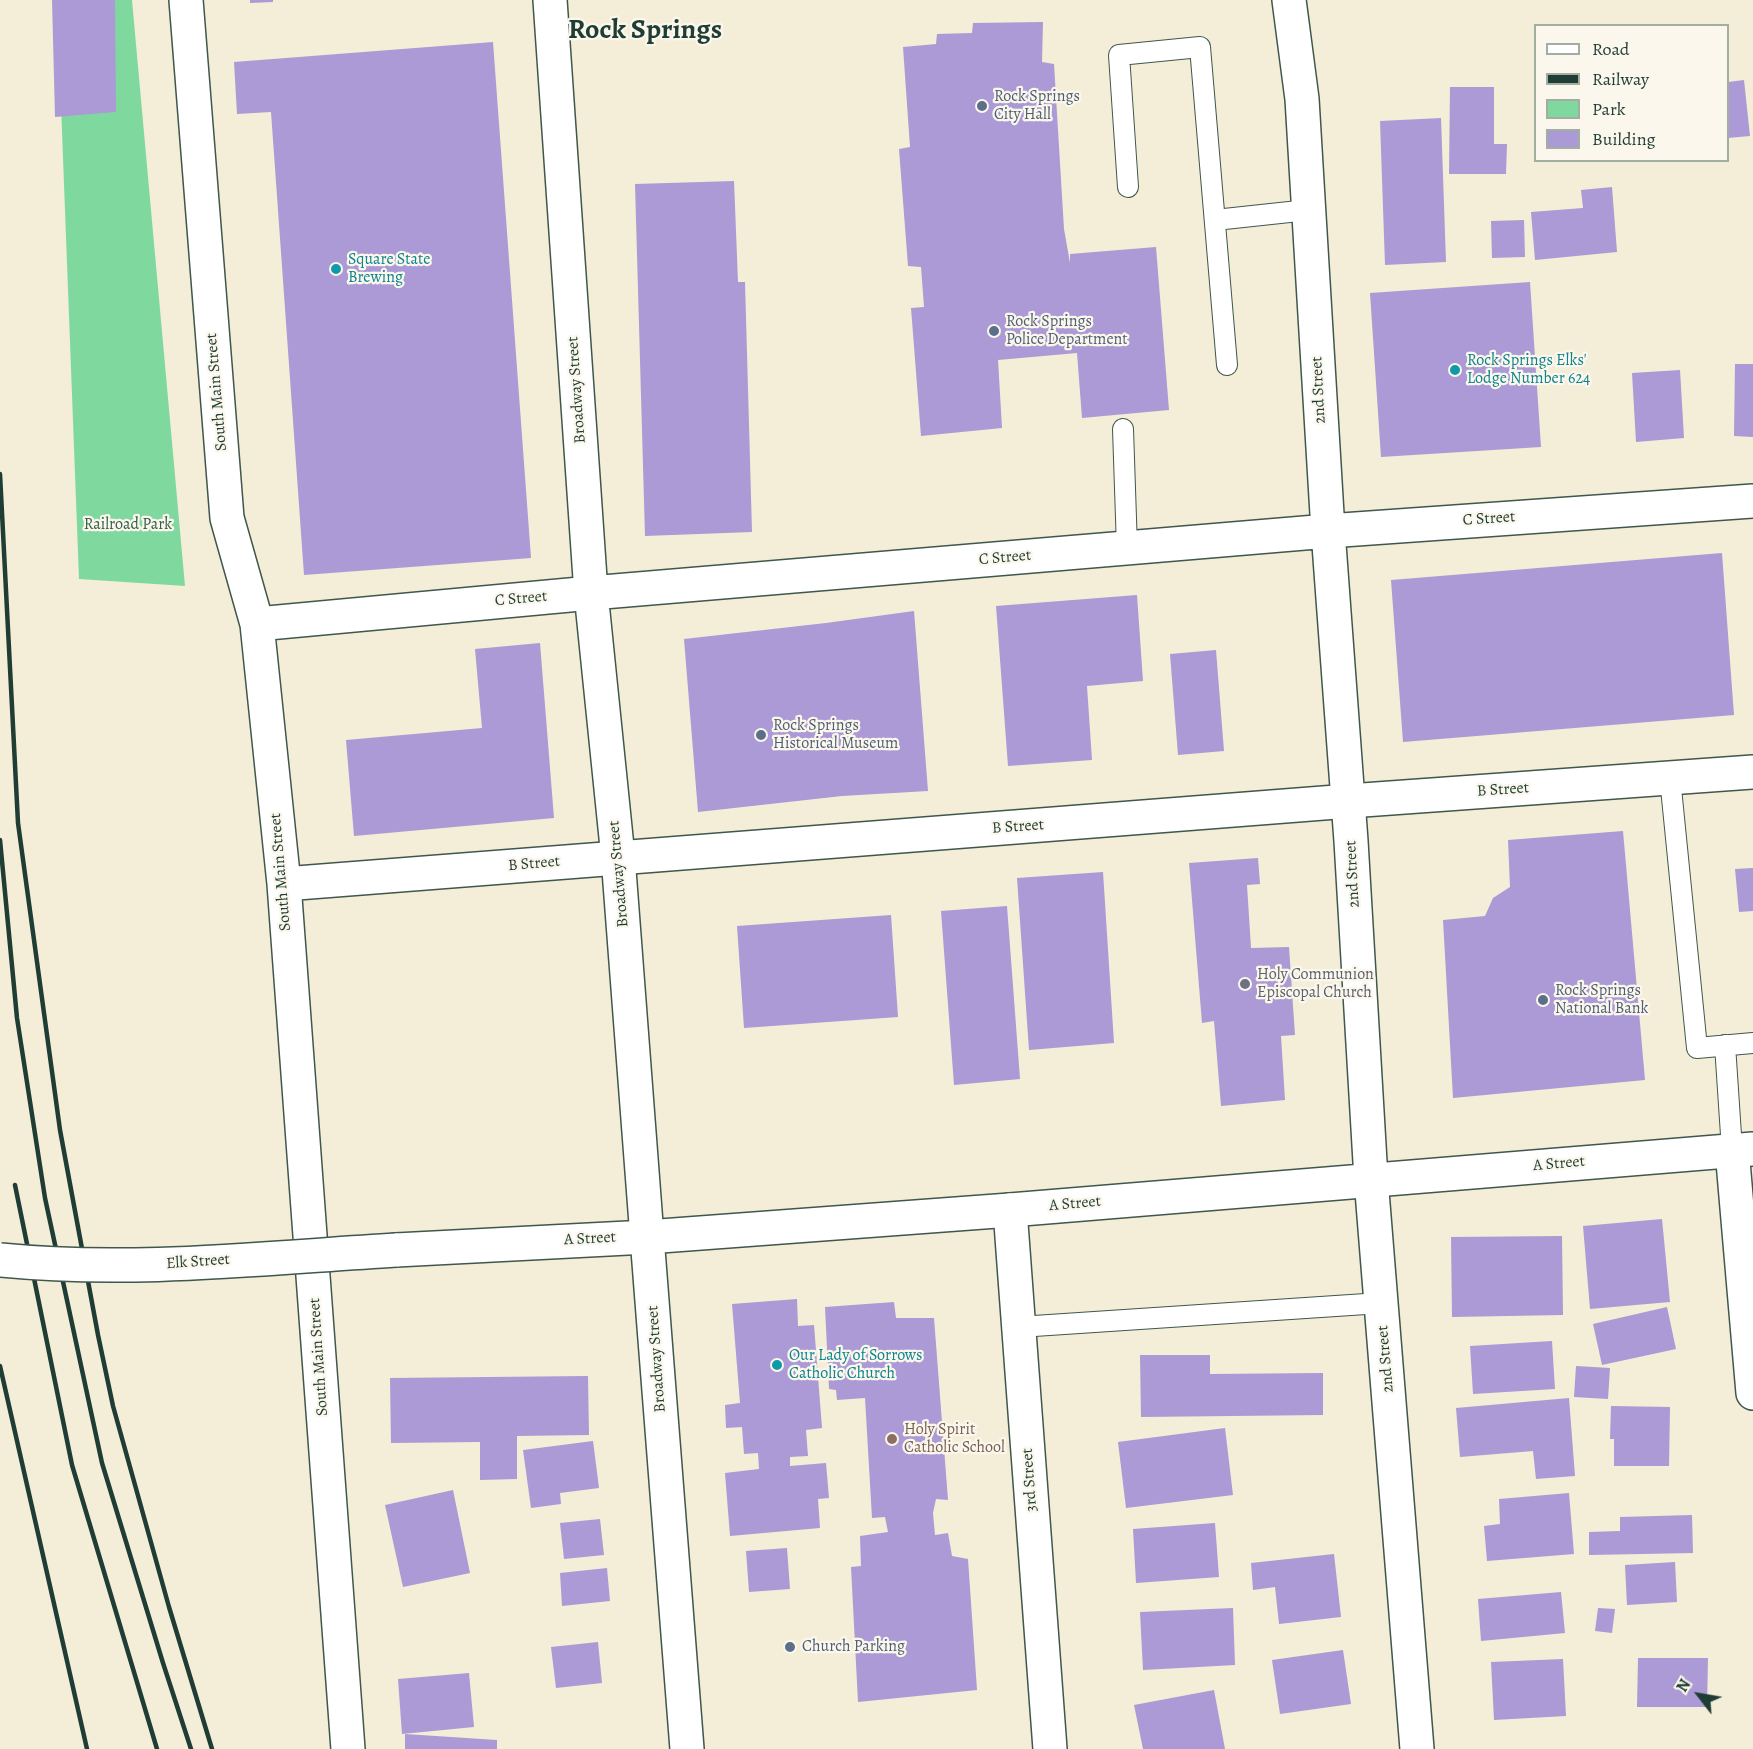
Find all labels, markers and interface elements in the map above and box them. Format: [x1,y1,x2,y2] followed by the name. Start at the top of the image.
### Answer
[568,14,722,48] district label: Rock Springs
[1534,24,1729,162] legend
[1592,37,1629,61] text: Road
[1592,67,1649,91] text: Railway
[994,87,1080,125] place label: Rock Springs City Hall
[1592,97,1626,121] text: Park
[975,99,989,113] marker: Rock Springs City Hall
[1592,127,1656,151] text: Building
[348,250,430,288] place label: Square State Brewing
[329,262,343,276] marker: Square State Brewing
[1006,312,1128,350] place label: Rock Springs Police Department
[987,324,1001,338] marker: Rock Springs Police Department
[202,332,232,452] street label: South Main Street
[564,336,590,444] street label: Broadway Street
[1467,351,1590,389] place label: Rock Springs Elks' Lodge Number 624
[1308,356,1330,424] street label: 2nd Street
[1448,363,1462,377] marker: Rock Springs Elks' Lodge Number 624
[1462,508,1516,530] street label: C Street
[84,515,172,535] park label: Railroad Park
[978,546,1032,570] street label: C Street
[494,587,548,611] street label: C Street
[773,716,898,754] place label: Rock Springs Historical Museum
[754,728,768,742] marker: Rock Springs Historical Museum
[1476,779,1530,801] street label: B Street
[266,812,296,932] street label: South Main Street
[991,816,1045,838] street label: B Street
[605,820,633,928] street label: Broadway Street
[1342,840,1364,908] street label: 2nd Street
[507,852,561,876] street label: B Street
[1257,965,1374,1003] place label: Holy Communion Episcopal Church
[1238,977,1252,991] marker: Holy Communion Episcopal Church
[1555,981,1648,1019] place label: Rock Springs National Bank
[1536,993,1550,1007] marker: Rock Springs National Bank
[1532,1152,1586,1176] street label: A Street
[1048,1192,1102,1216] street label: A Street
[564,1228,616,1250] street label: A Street
[165,1250,231,1274] street label: Elk Street
[305,1297,333,1417] street label: South Main Street
[644,1305,670,1413] street label: Broadway Street
[1373,1325,1399,1393] street label: 2nd Street
[789,1346,923,1384] place label: Our Lady of Sorrows Catholic Church
[770,1358,784,1372] marker: Our Lady of Sorrows Catholic Church
[904,1420,1005,1458] place label: Holy Spirit Catholic School
[885,1432,899,1446] marker: Holy Spirit Catholic School
[1018,1448,1042,1512] street label: 3rd Street
[802,1637,905,1657] place label: Church Parking
[783,1640,797,1654] marker: Church Parking
[1669,1665,1729,1725] north arrow
[1671,1675,1696,1696] text: N

